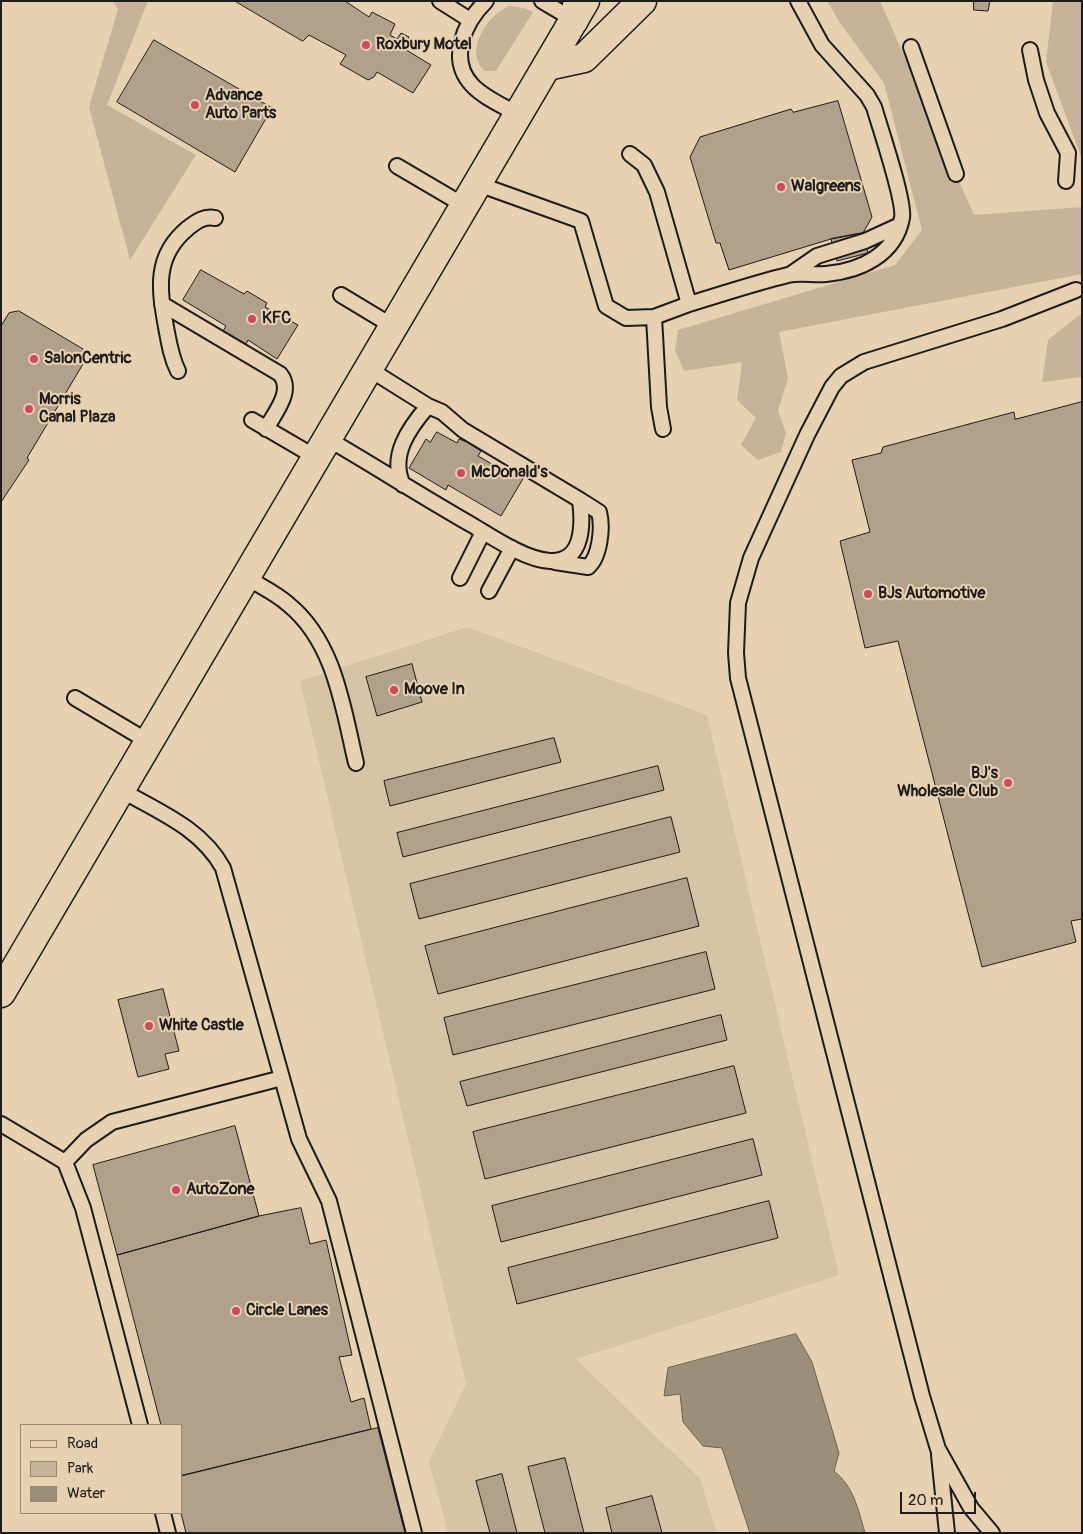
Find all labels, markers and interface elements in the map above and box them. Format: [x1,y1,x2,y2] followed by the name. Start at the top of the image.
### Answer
[376,35,472,55] place label: Roxbury Motel
[360,39,372,51] marker: Roxbury Motel
[205,86,276,124] place label: Advance Auto Parts
[189,99,201,111] marker: Advance Auto Parts
[791,177,861,197] place label: Walgreens
[775,181,787,193] marker: Walgreens
[262,309,291,329] place label: KFC
[246,313,258,325] marker: KFC
[44,349,132,369] place label: SalonCentric
[28,353,40,365] marker: SalonCentric
[39,390,115,428] place label: Morris Canal Plaza
[23,403,35,415] marker: Morris Canal Plaza
[471,463,548,483] place label: McDonald's
[455,467,467,479] marker: McDonald's
[878,584,985,604] place label: BJs Automotive
[862,588,874,600] marker: BJs Automotive
[404,680,465,700] place label: Moove In
[388,684,400,696] marker: Moove In
[897,764,998,802] place label: BJ's Wholesale Club
[1002,777,1014,789] marker: BJ's Wholesale Club
[159,1016,244,1036] place label: White Castle
[143,1020,155,1032] marker: White Castle
[186,1180,254,1200] place label: AutoZone
[170,1184,182,1196] marker: AutoZone
[246,1301,328,1321] place label: Circle Lanes
[230,1305,242,1317] marker: Circle Lanes
[20,1424,182,1514] legend
[67,1434,98,1453] text: Road
[67,1459,93,1478] text: Park
[903,1482,979,1514] scale bar
[67,1484,105,1503] text: Water
[908,1491,943,1510] text: 20 m

